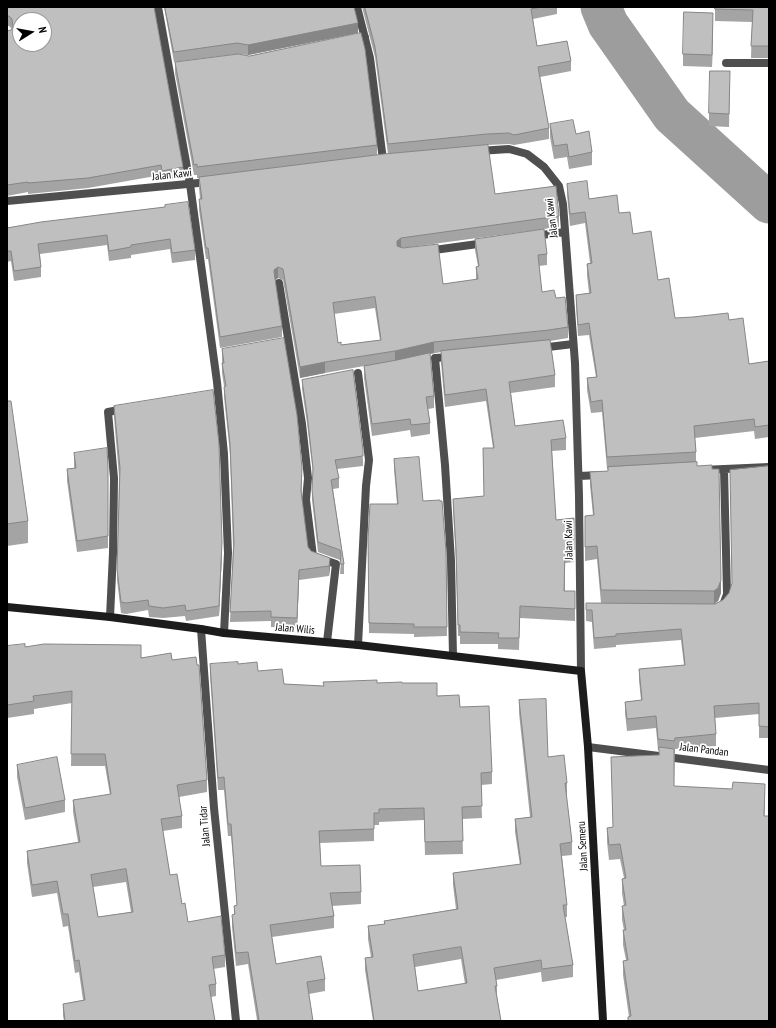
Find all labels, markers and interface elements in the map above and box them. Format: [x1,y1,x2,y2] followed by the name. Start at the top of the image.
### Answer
[12,12,52,52] north arrow
[35,26,50,34] text: N
[152,166,192,184] street label: Jalan Kawi
[543,198,561,238] street label: Jalan Kawi
[562,520,576,560] street label: Jalan Kawi
[275,621,315,637] street label: Jalan Wilis
[679,740,729,760] street label: Jalan Pandan
[197,805,213,847] street label: Jalan Tidar
[575,821,591,871] street label: Jalan Semeru

